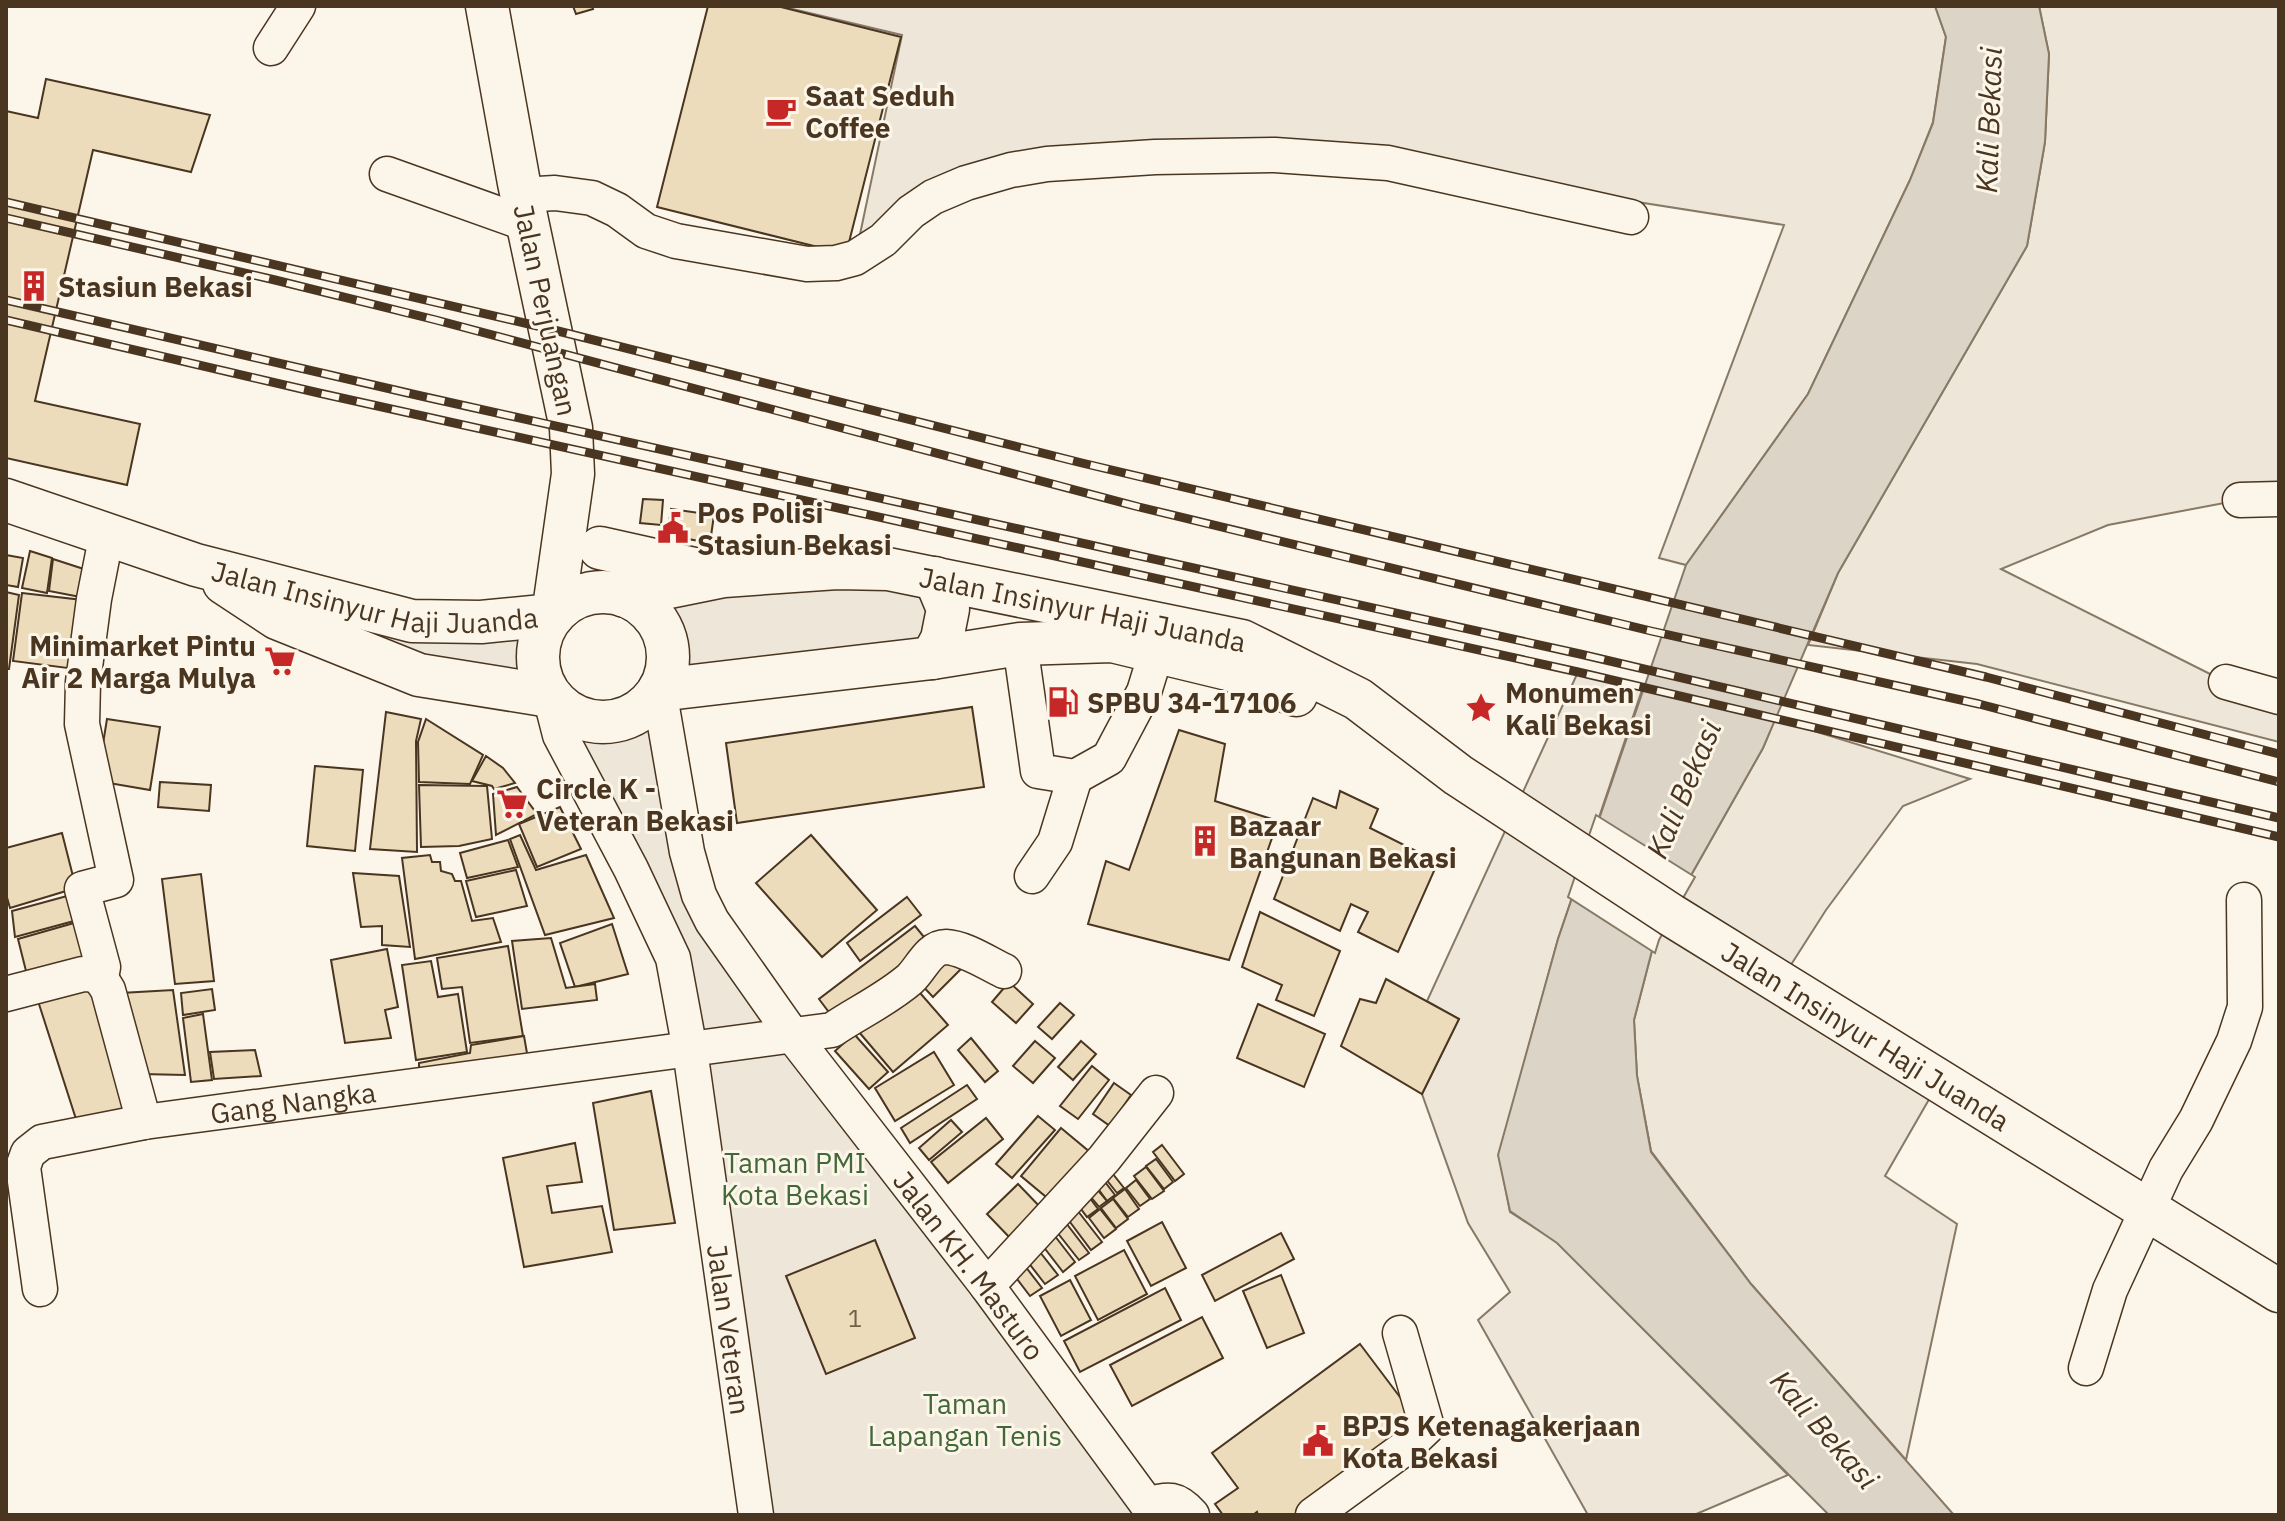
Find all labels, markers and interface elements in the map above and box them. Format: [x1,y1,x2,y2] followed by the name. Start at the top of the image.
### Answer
[1966,46,2010,194] water label: Kali Bekasi
[805,77,955,146] place label: Saat Seduh Coffee
[764,94,798,128] cafe icon: Saat Seduh Coffee
[505,201,587,419] street label: Jalan Perjuangan
[58,268,253,305] place label: Stasiun Bekasi
[17,269,51,303] building icon: Stasiun Bekasi
[697,494,892,563] place label: Pos Polisi Stasiun Bekasi
[656,511,690,545] public building icon: Pos Polisi Stasiun Bekasi
[208,551,540,641] street label: Jalan Insinyur Haji Juanda
[916,557,1249,660] street label: Jalan Insinyur Haji Juanda
[21,627,256,696] place label: Minimarket Pintu Air 2 Marga Mulya
[263,644,297,678] supermarket icon: Minimarket Pintu Air 2 Marga Mulya
[1505,674,1652,743] place label: Monumen Kali Bekasi
[1087,684,1296,721] place label: SPBU 34-17106
[1046,685,1080,719] fuel station icon: SPBU 34-17106
[1464,691,1498,725] place icon: Monumen Kali Bekasi
[1636,714,1730,864] water label: Kali Bekasi
[536,770,734,839] place label: Circle K - Veteran Bekasi
[495,787,529,821] supermarket icon: Circle K - Veteran Bekasi
[1229,807,1457,876] place label: Bazaar Bangunan Bekasi
[1188,824,1222,858] building icon: Bazaar Bangunan Bekasi
[1715,932,2017,1139] street label: Jalan Insinyur Haji Juanda
[208,1073,378,1131] street label: Gang Nangka
[721,1144,869,1213] park label: Taman PMI Kota Bekasi
[886,1163,1053,1367] street label: Jalan KH. Masturo
[699,1242,760,1417] street label: Jalan Veteran
[848,1302,862,1334] house number: 1
[1762,1361,1888,1497] water label: Kali Bekasi
[868,1385,1062,1454] park label: Taman Lapangan Tenis
[1342,1407,1641,1476] place label: BPJS Ketenagakerjaan Kota Bekasi
[1301,1424,1335,1458] public building icon: BPJS Ketenagakerjaan Kota Bekasi

